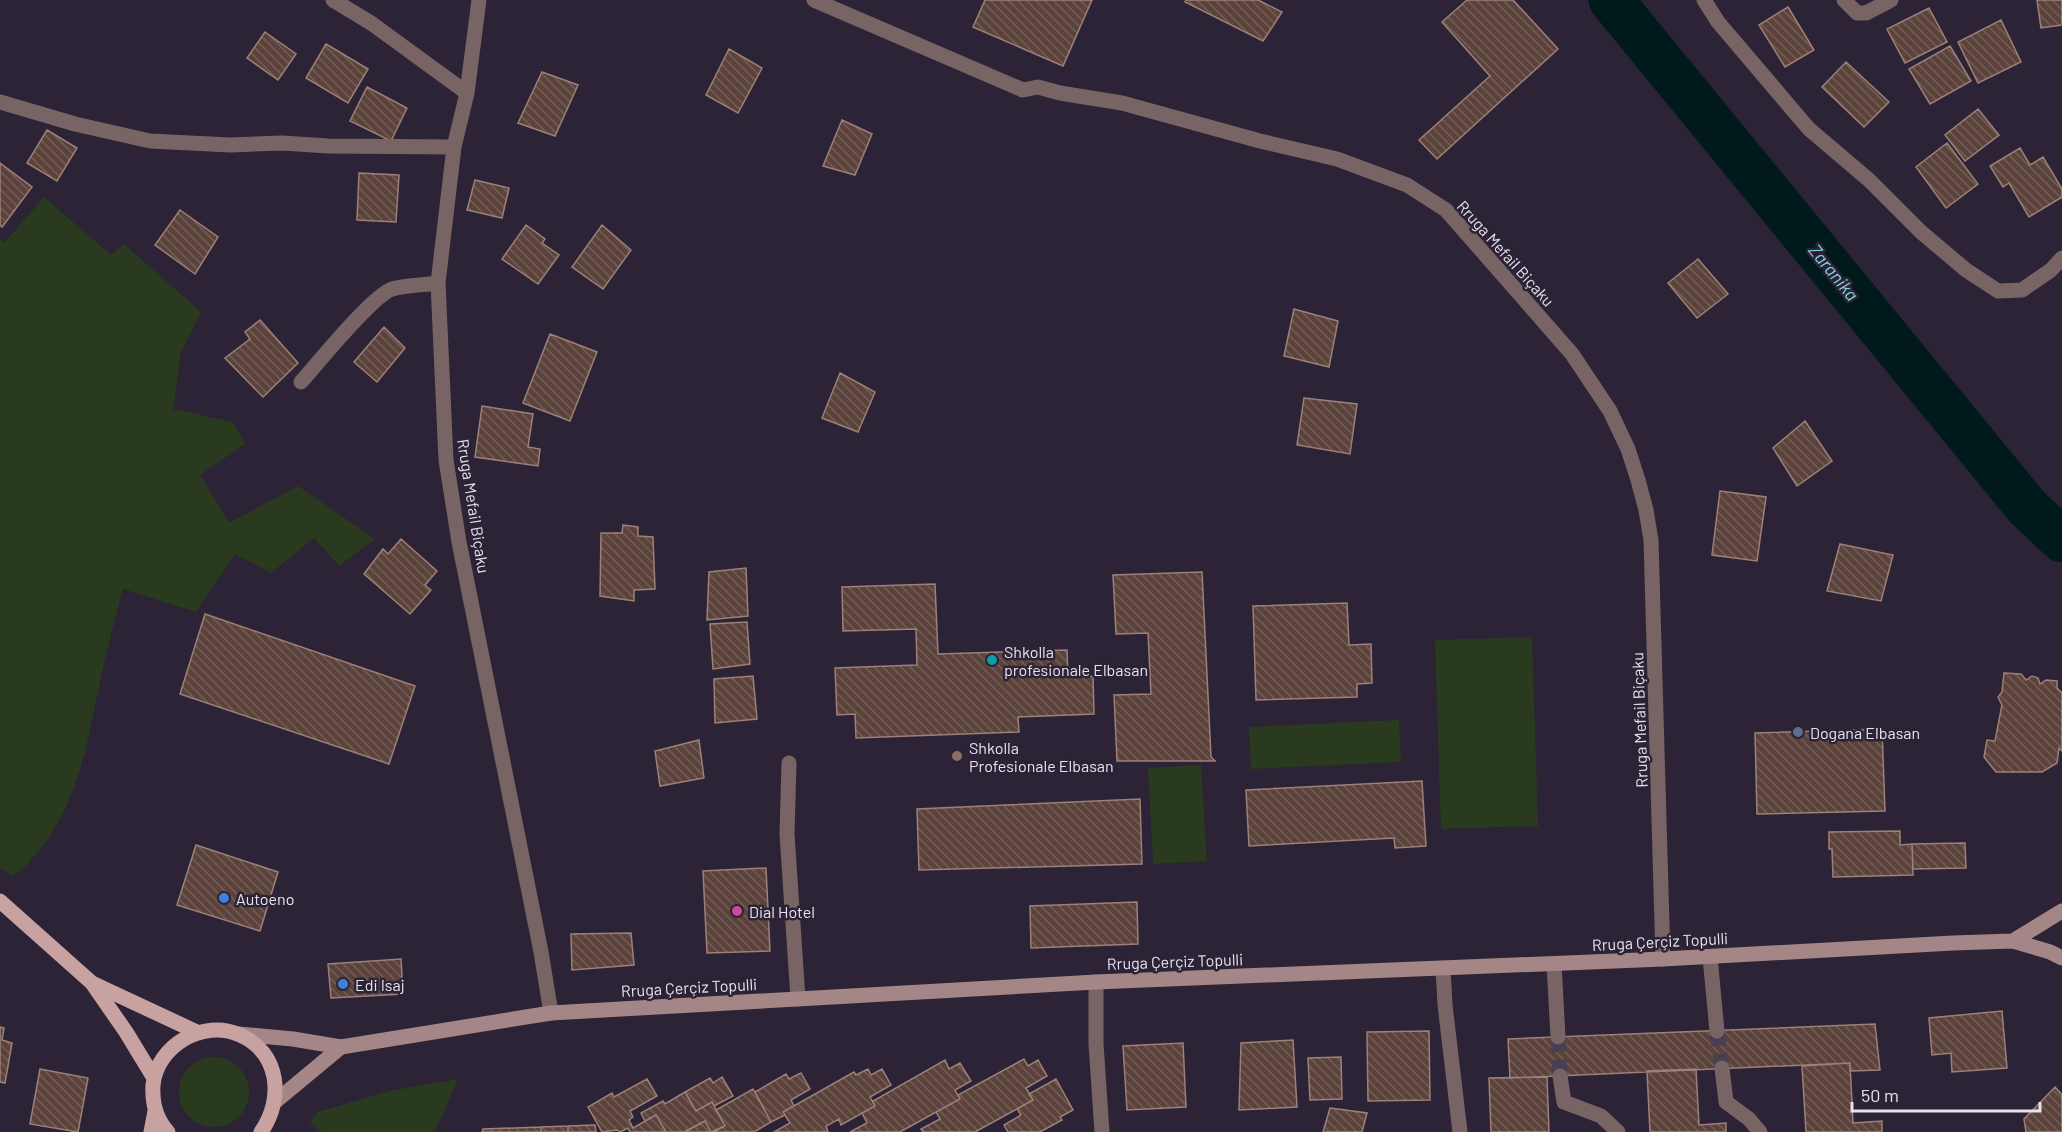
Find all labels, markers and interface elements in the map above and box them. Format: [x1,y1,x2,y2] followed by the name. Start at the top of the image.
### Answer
[1454,196,1558,310] street label: Rruga Mefail Biçaku
[1804,239,1864,305] water label: Zaranika
[454,437,494,575] street label: Rruga Mefail Biçaku
[1004,642,1148,679] place label: Shkolla profesionale Elbasan
[1627,652,1651,788] street label: Rruga Mefail Biçaku
[985,653,999,667] marker: Shkolla profesionale Elbasan
[1810,723,1920,742] place label: Dogana Elbasan
[1791,725,1805,739] marker: Dogana Elbasan
[969,738,1114,775] place label: Shkolla Profesionale Elbasan
[950,749,964,763] marker: Shkolla Profesionale Elbasan
[236,889,294,908] place label: Autoeno
[217,891,231,905] marker: Autoeno
[749,902,815,921] place label: Dial Hotel
[730,904,744,918] marker: Dial Hotel
[1591,928,1729,954] street label: Rruga Çerçiz Topulli
[1107,949,1243,973] street label: Rruga Çerçiz Topulli
[620,974,758,1000] street label: Rruga Çerçiz Topulli
[355,975,405,994] place label: Edi Isaj
[336,977,350,991] marker: Edi Isaj
[1852,1075,2040,1113] scale bar
[1861,1084,1899,1106] text: 50 m

